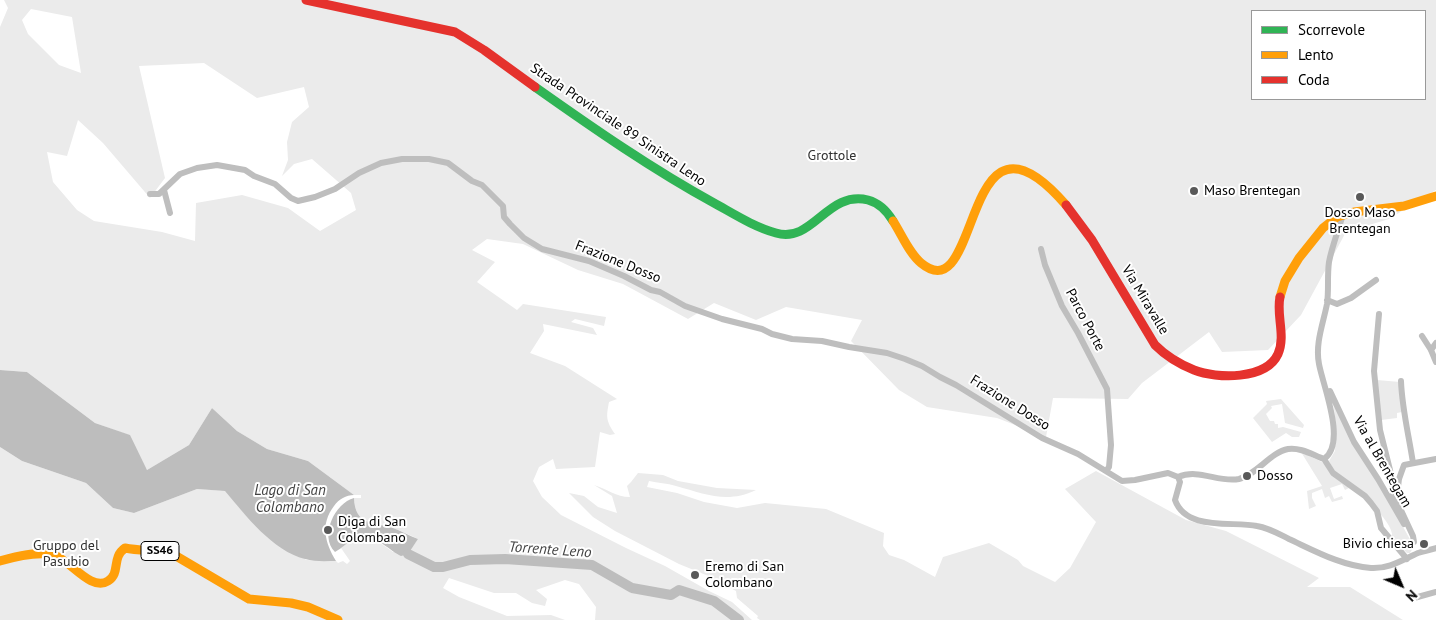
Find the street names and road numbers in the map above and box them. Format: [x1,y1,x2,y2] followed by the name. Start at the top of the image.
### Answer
[527,60,709,190] street label: Strada Provinciale 89 Sinistra Leno
[573,237,663,287] street label: Frazione Dosso
[1118,262,1172,338] street label: Via Miravalle
[1062,286,1108,354] street label: Parco Porte
[967,372,1053,434] street label: Frazione Dosso
[1349,414,1415,510] street label: Via al Brentegam
[141,542,179,560] road number: SS46

